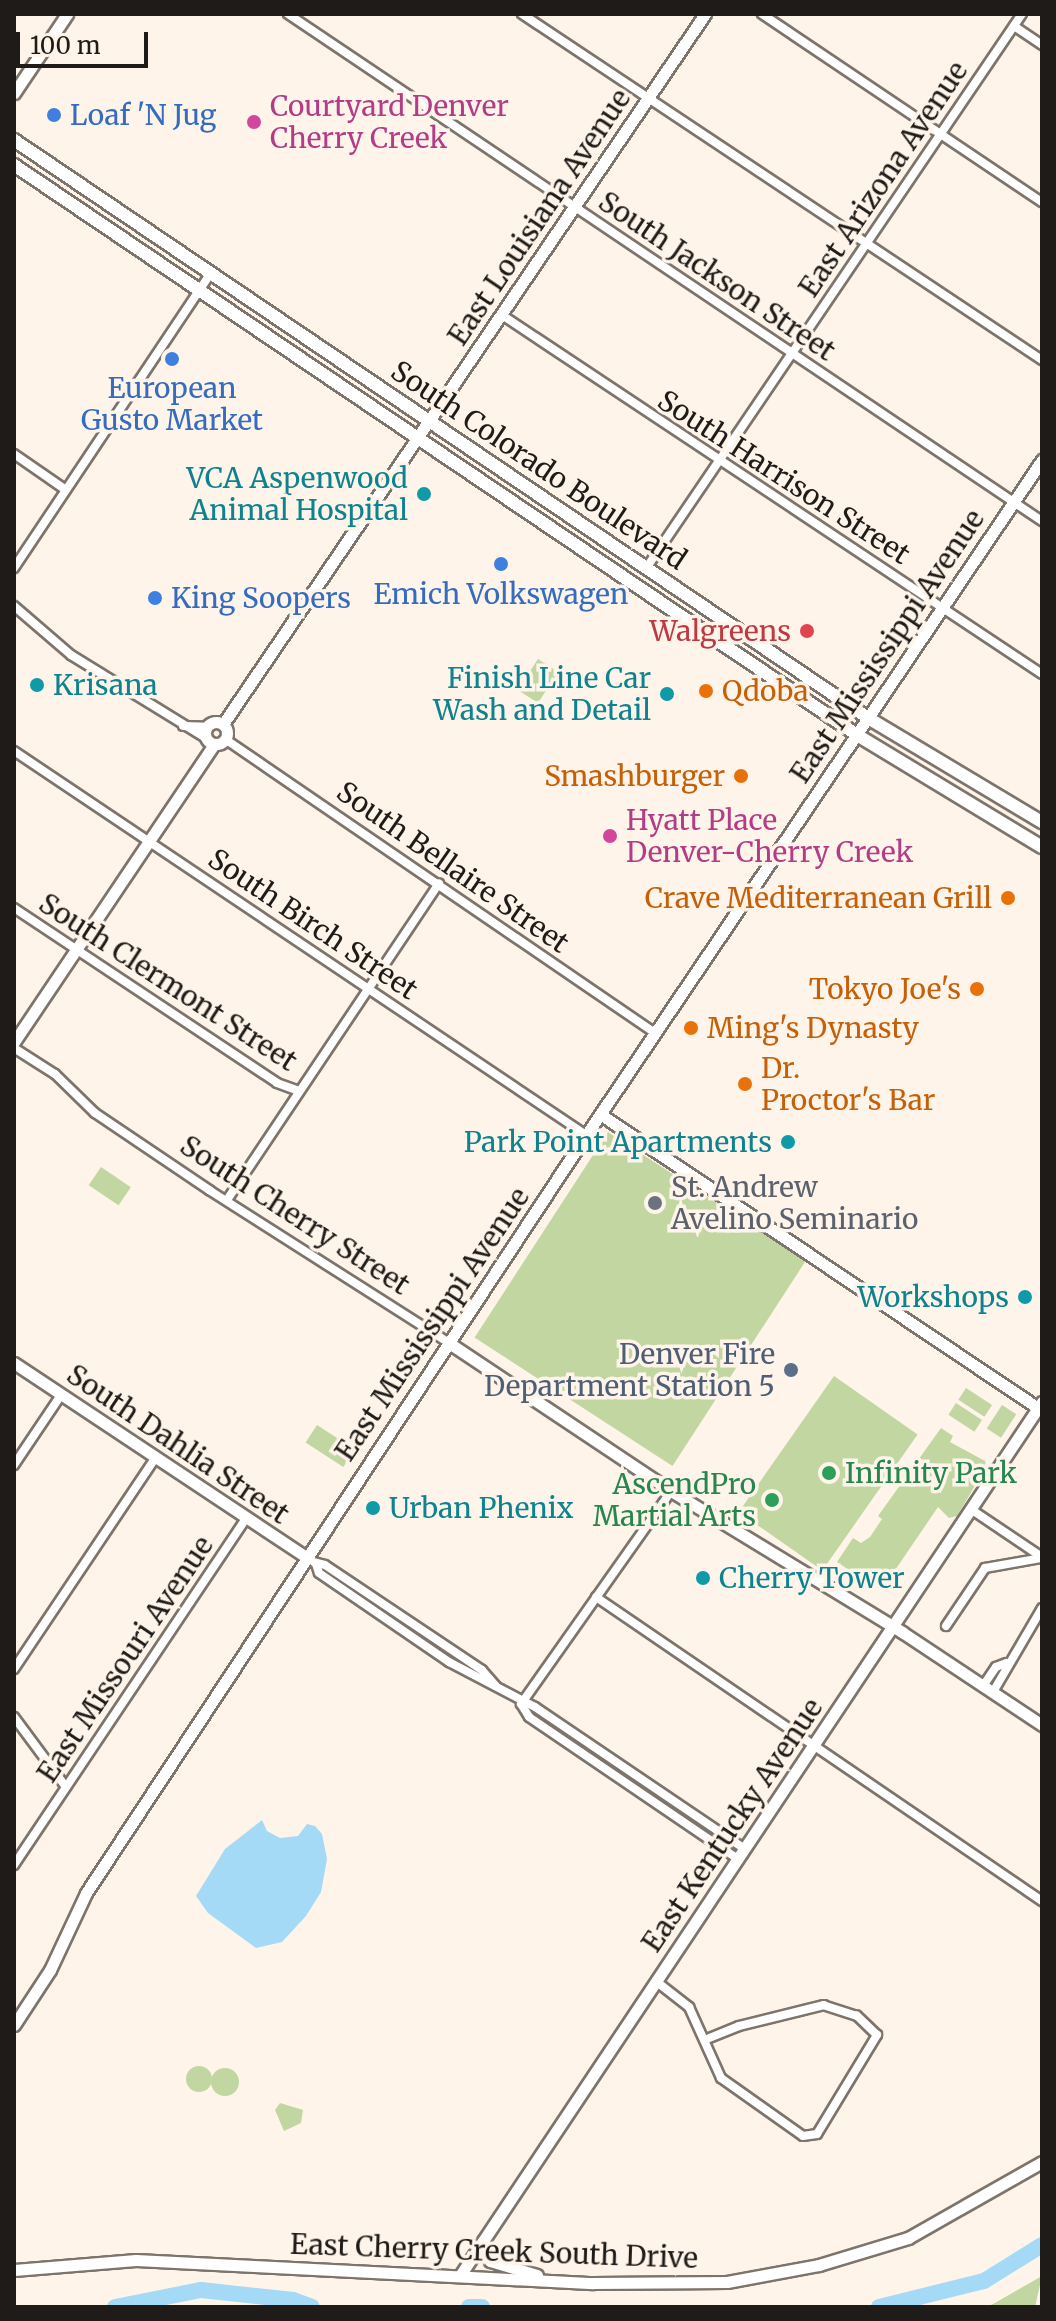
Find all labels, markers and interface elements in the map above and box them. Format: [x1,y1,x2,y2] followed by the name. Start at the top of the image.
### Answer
[20,16,152,66] scale bar
[30,30,100,61] text: 100 m
[792,55,974,303] street label: East Arizona Avenue
[441,83,637,351] street label: East Louisiana Avenue
[270,89,509,155] place label: Courtyard Denver Cherry Creek
[70,98,216,132] place label: Loaf 'N Jug
[45,106,63,124] marker: Loaf 'N Jug
[245,113,263,131] marker: Courtyard Denver Cherry Creek
[592,184,842,368] street label: South Jackson Street
[163,350,181,368] marker: European Gusto Market
[385,354,693,576] street label: South Colorado Boulevard
[81,371,263,437] place label: European Gusto Market
[652,383,916,571] street label: South Harrison Street
[187,461,408,527] place label: VCA Aspenwood Animal Hospital
[415,485,433,503] marker: VCA Aspenwood Animal Hospital
[783,503,991,789] street label: East Mississippi Avenue
[492,555,510,573] marker: Emich Volkswagen
[374,577,628,611] place label: Emich Volkswagen
[171,581,351,615] place label: King Soopers
[146,589,164,607] marker: King Soopers
[649,614,791,648] place label: Walgreens
[798,622,816,640] marker: Walgreens
[433,661,651,727] place label: Finish Line Car Wash and Detail
[53,668,158,702] place label: Krisana
[722,674,808,708] place label: Qdoba
[28,676,46,694] marker: Krisana
[697,682,715,700] marker: Qdoba
[658,685,676,703] marker: Finish Line Car Wash and Detail
[544,759,725,793] place label: Smashburger
[732,767,750,785] marker: Smashburger
[331,774,575,960] street label: South Bellaire Street
[626,803,913,869] place label: Hyatt Place Denver-Cherry Creek
[601,827,619,845] marker: Hyatt Place Denver-Cherry Creek
[202,842,424,1006] street label: South Birch Street
[645,881,992,915] place label: Crave Mediterranean Grill
[33,886,303,1078] street label: South Clermont Street
[999,889,1017,907] marker: Crave Mediterranean Grill
[809,972,961,1006] place label: Tokyo Joe's
[968,980,986,998] marker: Tokyo Joe's
[707,1011,919,1045] place label: Ming's Dynasty
[682,1019,700,1037] marker: Ming's Dynasty
[761,1051,935,1117] place label: Dr. Proctor's Bar
[736,1075,754,1093] marker: Dr. Proctor's Bar
[464,1125,772,1159] place label: Park Point Apartments
[174,1128,416,1302] street label: South Cherry Street
[779,1133,797,1151] marker: Park Point Apartments
[671,1170,918,1236] place label: St. Andrew Avelino Seminario
[328,1181,536,1467] street label: East Mississippi Avenue
[646,1194,664,1212] marker: St. Andrew Avelino Seminario
[857,1280,1009,1314] place label: Workshops
[1016,1288,1034,1306] marker: Workshops
[484,1337,775,1403] place label: Denver Fire Department Station 5
[61,1357,295,1531] street label: South Dahlia Street
[782,1361,800,1379] marker: Denver Fire Department Station 5
[845,1456,1017,1490] place label: Infinity Park
[820,1464,838,1482] marker: Infinity Park
[593,1467,756,1533] place label: AscendPro Martial Arts
[389,1491,573,1525] place label: Urban Phenix
[763,1491,781,1509] marker: AscendPro Martial Arts
[364,1499,382,1517] marker: Urban Phenix
[30,1530,220,1788] street label: East Missouri Avenue
[719,1561,905,1595] place label: Cherry Tower
[694,1569,712,1587] marker: Cherry Tower
[635,1692,829,1958] street label: East Kentucky Avenue
[289,2227,699,2275] street label: East Cherry Creek South Drive

